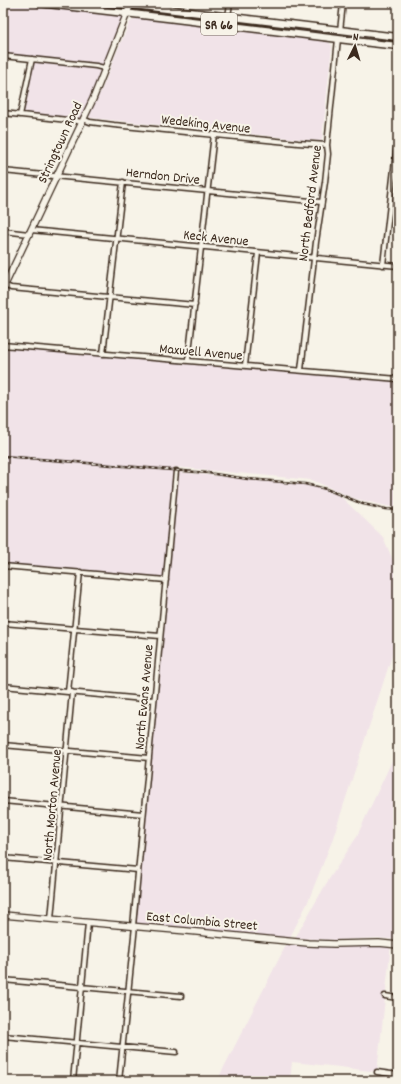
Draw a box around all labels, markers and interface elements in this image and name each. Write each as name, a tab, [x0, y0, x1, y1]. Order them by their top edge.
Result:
road number: SR 66	[201, 13, 237, 35]
north arrow	[335, 26, 375, 66]
text: N	[352, 30, 360, 46]
street label: Stringtown Road	[33, 99, 88, 187]
street label: Wedeking Avenue	[160, 110, 251, 140]
street label: North Bedford Avenue	[294, 144, 328, 262]
street label: Herndon Drive	[125, 163, 201, 191]
street label: Keck Avenue	[182, 226, 249, 252]
street label: Maxwell Avenue	[158, 339, 243, 367]
street label: North Evans Avenue	[130, 644, 160, 751]
street label: North Morton Avenue	[38, 748, 68, 862]
street label: East Columbia Street	[145, 907, 258, 937]

